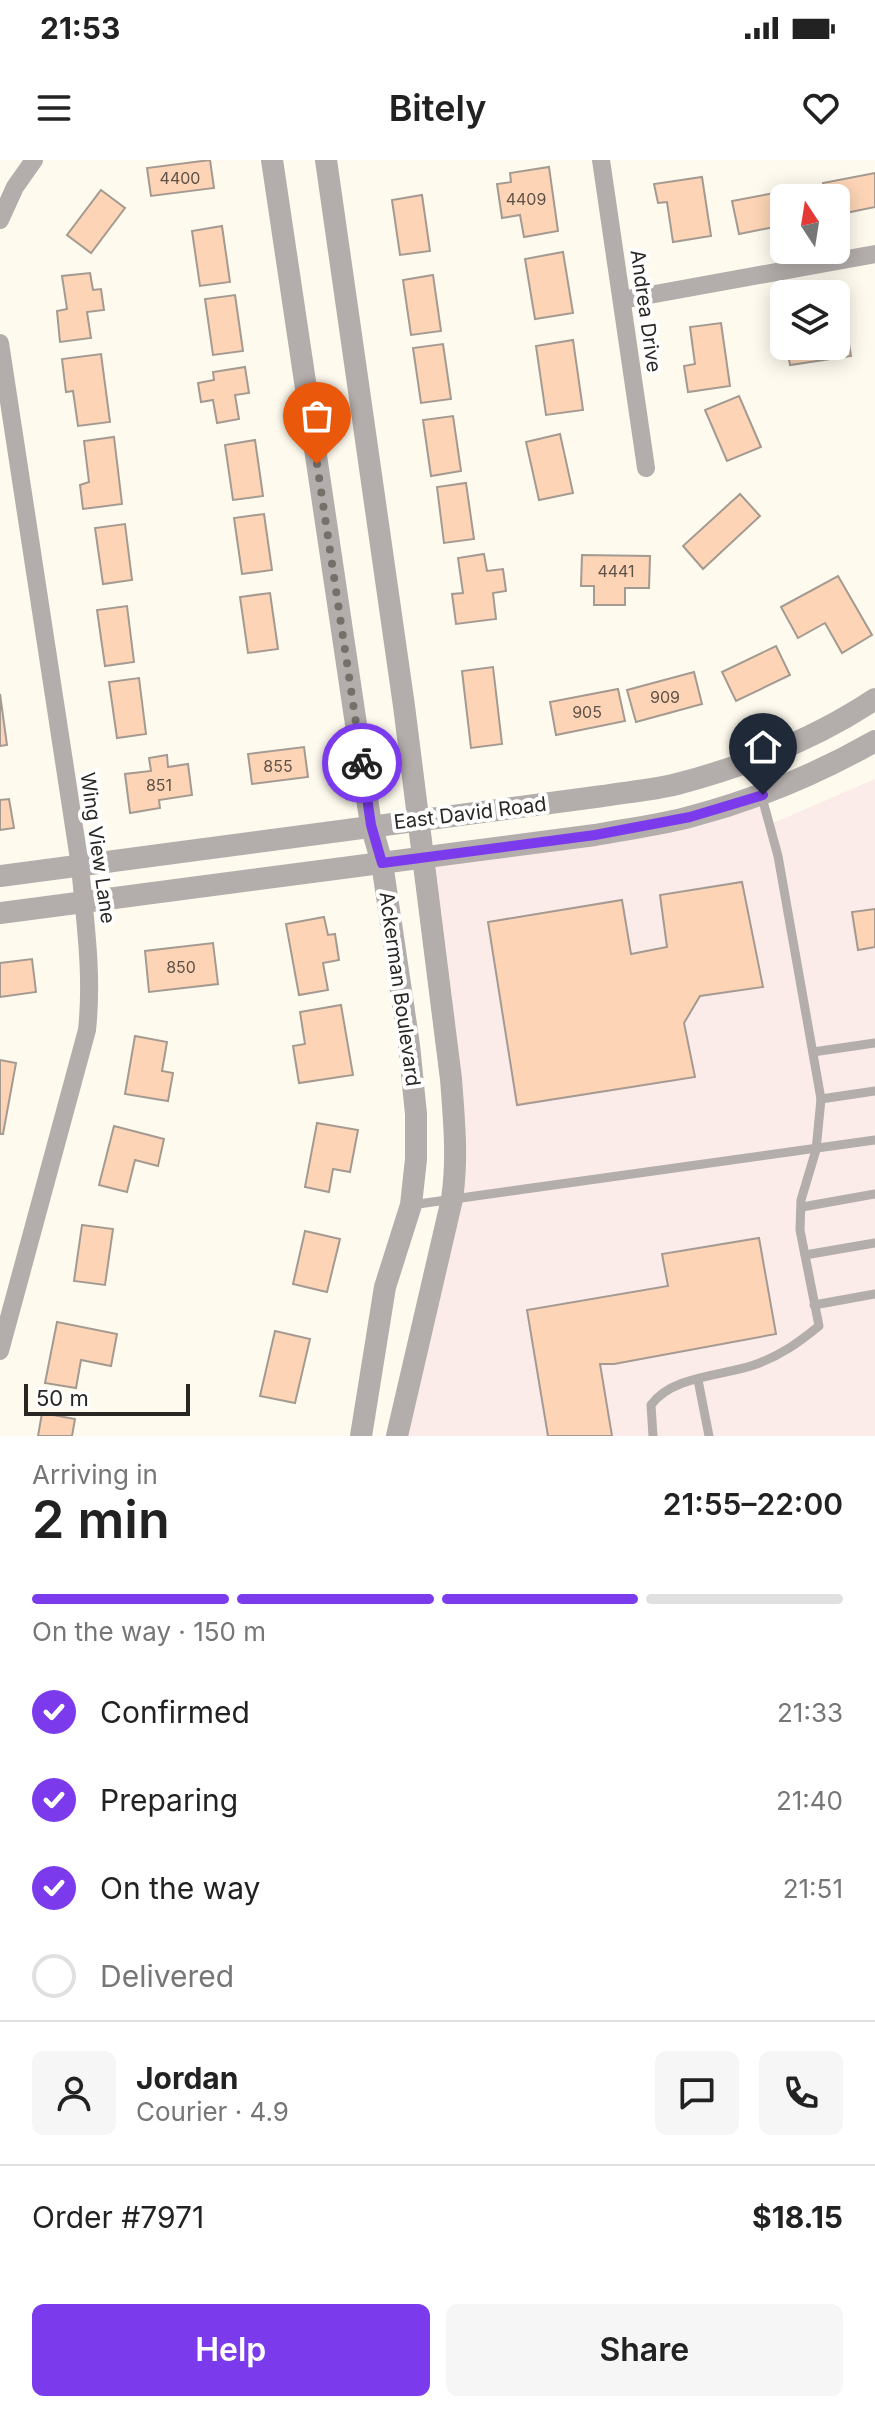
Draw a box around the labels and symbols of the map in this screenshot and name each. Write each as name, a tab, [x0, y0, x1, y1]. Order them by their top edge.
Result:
house number: 4400	[160, 168, 200, 188]
north arrow	[770, 184, 850, 264]
house number: 4409	[506, 189, 546, 209]
street label: Andrea Drive	[626, 248, 666, 374]
pin	[283, 382, 351, 464]
house number: 4441	[597, 561, 635, 581]
house number: 909	[650, 687, 680, 707]
house number: 905	[572, 702, 602, 722]
pin	[729, 713, 797, 795]
courier	[322, 723, 402, 803]
house number: 855	[263, 756, 293, 776]
street label: Wing View Lane	[76, 771, 120, 925]
house number: 851	[146, 775, 172, 795]
street label: East David Road	[392, 792, 548, 834]
street label: Ackerman Boulevard	[374, 890, 426, 1088]
house number: 850	[166, 957, 196, 977]
scale bar	[24, 1380, 190, 1416]

